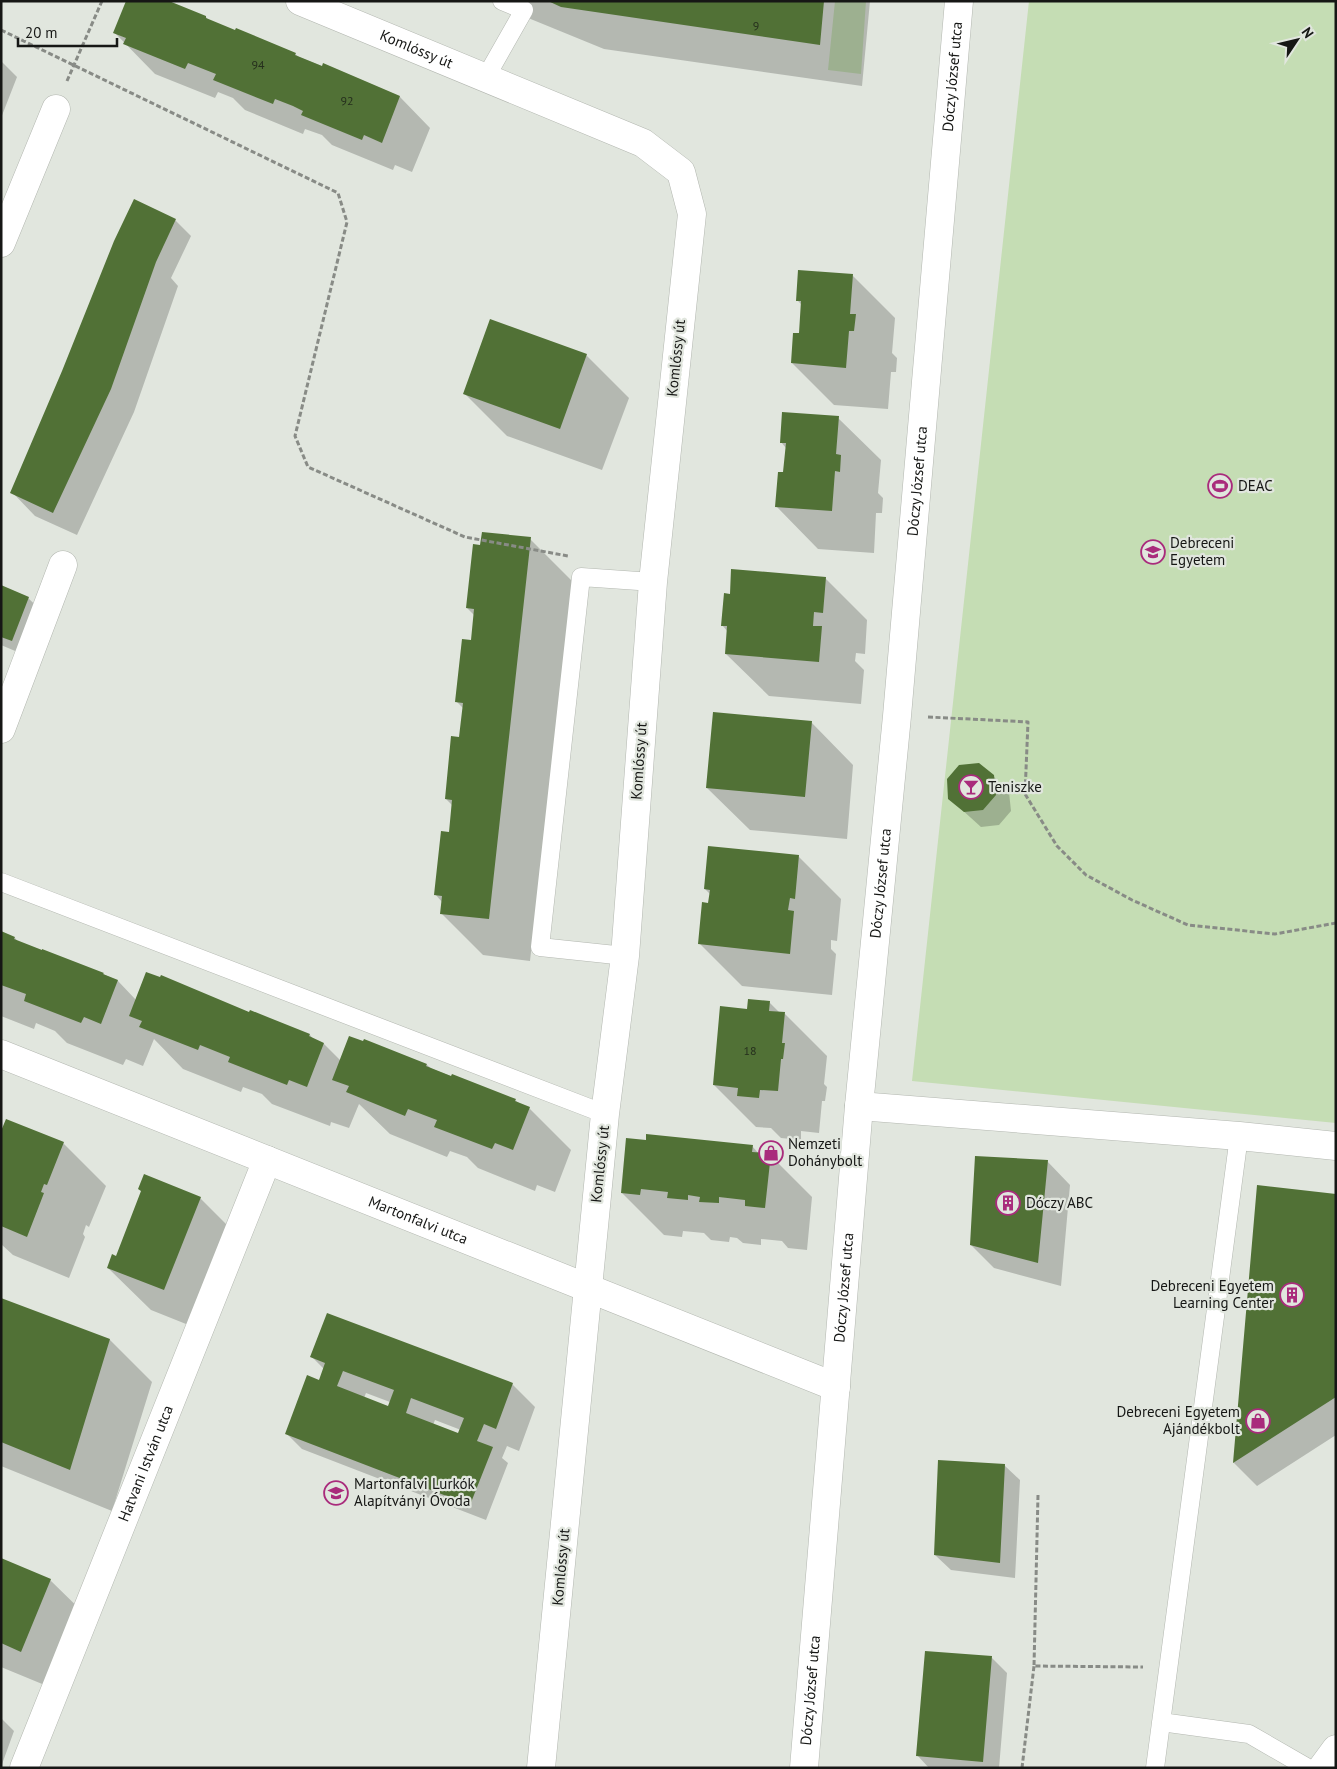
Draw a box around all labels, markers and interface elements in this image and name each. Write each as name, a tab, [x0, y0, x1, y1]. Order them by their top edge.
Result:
scale bar	[18, 15, 116, 47]
north arrow	[1272, 15, 1322, 65]
house number: 9	[753, 18, 759, 33]
street label: Dóczy József utca	[938, 21, 966, 132]
text: 20 m	[25, 23, 58, 42]
text: N	[1298, 24, 1318, 41]
street label: Komlóssy út	[377, 25, 456, 72]
house number: 94	[251, 57, 265, 72]
house number: 92	[340, 93, 354, 108]
street label: Komlóssy út	[662, 319, 689, 397]
street label: Dóczy József utca	[903, 425, 931, 537]
sports icon: DEAC	[1207, 473, 1233, 499]
place label: DEAC	[1238, 476, 1273, 495]
place label: Debreceni Egyetem	[1170, 533, 1234, 569]
school or university icon: Debreceni Egyetem	[1140, 539, 1166, 565]
street label: Komlóssy út	[626, 722, 651, 800]
bar icon: Teniszke	[958, 774, 984, 800]
place label: Teniszke	[988, 777, 1042, 796]
street label: Dóczy József utca	[865, 827, 895, 939]
house number: 18	[743, 1043, 757, 1058]
street label: Komlóssy út	[586, 1125, 613, 1203]
place label: Nemzeti Dohánybolt	[788, 1134, 862, 1170]
shop icon: Nemzeti Dohánybolt	[758, 1140, 784, 1166]
building icon: Dóczy ABC	[995, 1190, 1021, 1216]
street label: Martonfalvi utca	[366, 1192, 471, 1248]
place label: Dóczy ABC	[1026, 1193, 1093, 1212]
street label: Dóczy József utca	[829, 1232, 857, 1343]
place label: Debreceni Egyetem Learning Center	[1150, 1276, 1274, 1312]
building icon: Debreceni Egyetem Learning Center	[1279, 1282, 1305, 1308]
street label: Hatvani István utca	[114, 1402, 177, 1524]
place label: Debreceni Egyetem Ajándékbolt	[1116, 1402, 1240, 1438]
shop icon: Debreceni Egyetem Ajándékbolt	[1245, 1408, 1271, 1434]
place label: Martonfalvi Lurkók Alapítványi Óvoda	[354, 1474, 476, 1510]
school or university icon: Martonfalvi Lurkók Alapítványi Óvoda	[323, 1480, 349, 1506]
street label: Komlóssy út	[548, 1528, 573, 1606]
street label: Dóczy József utca	[796, 1634, 824, 1746]

